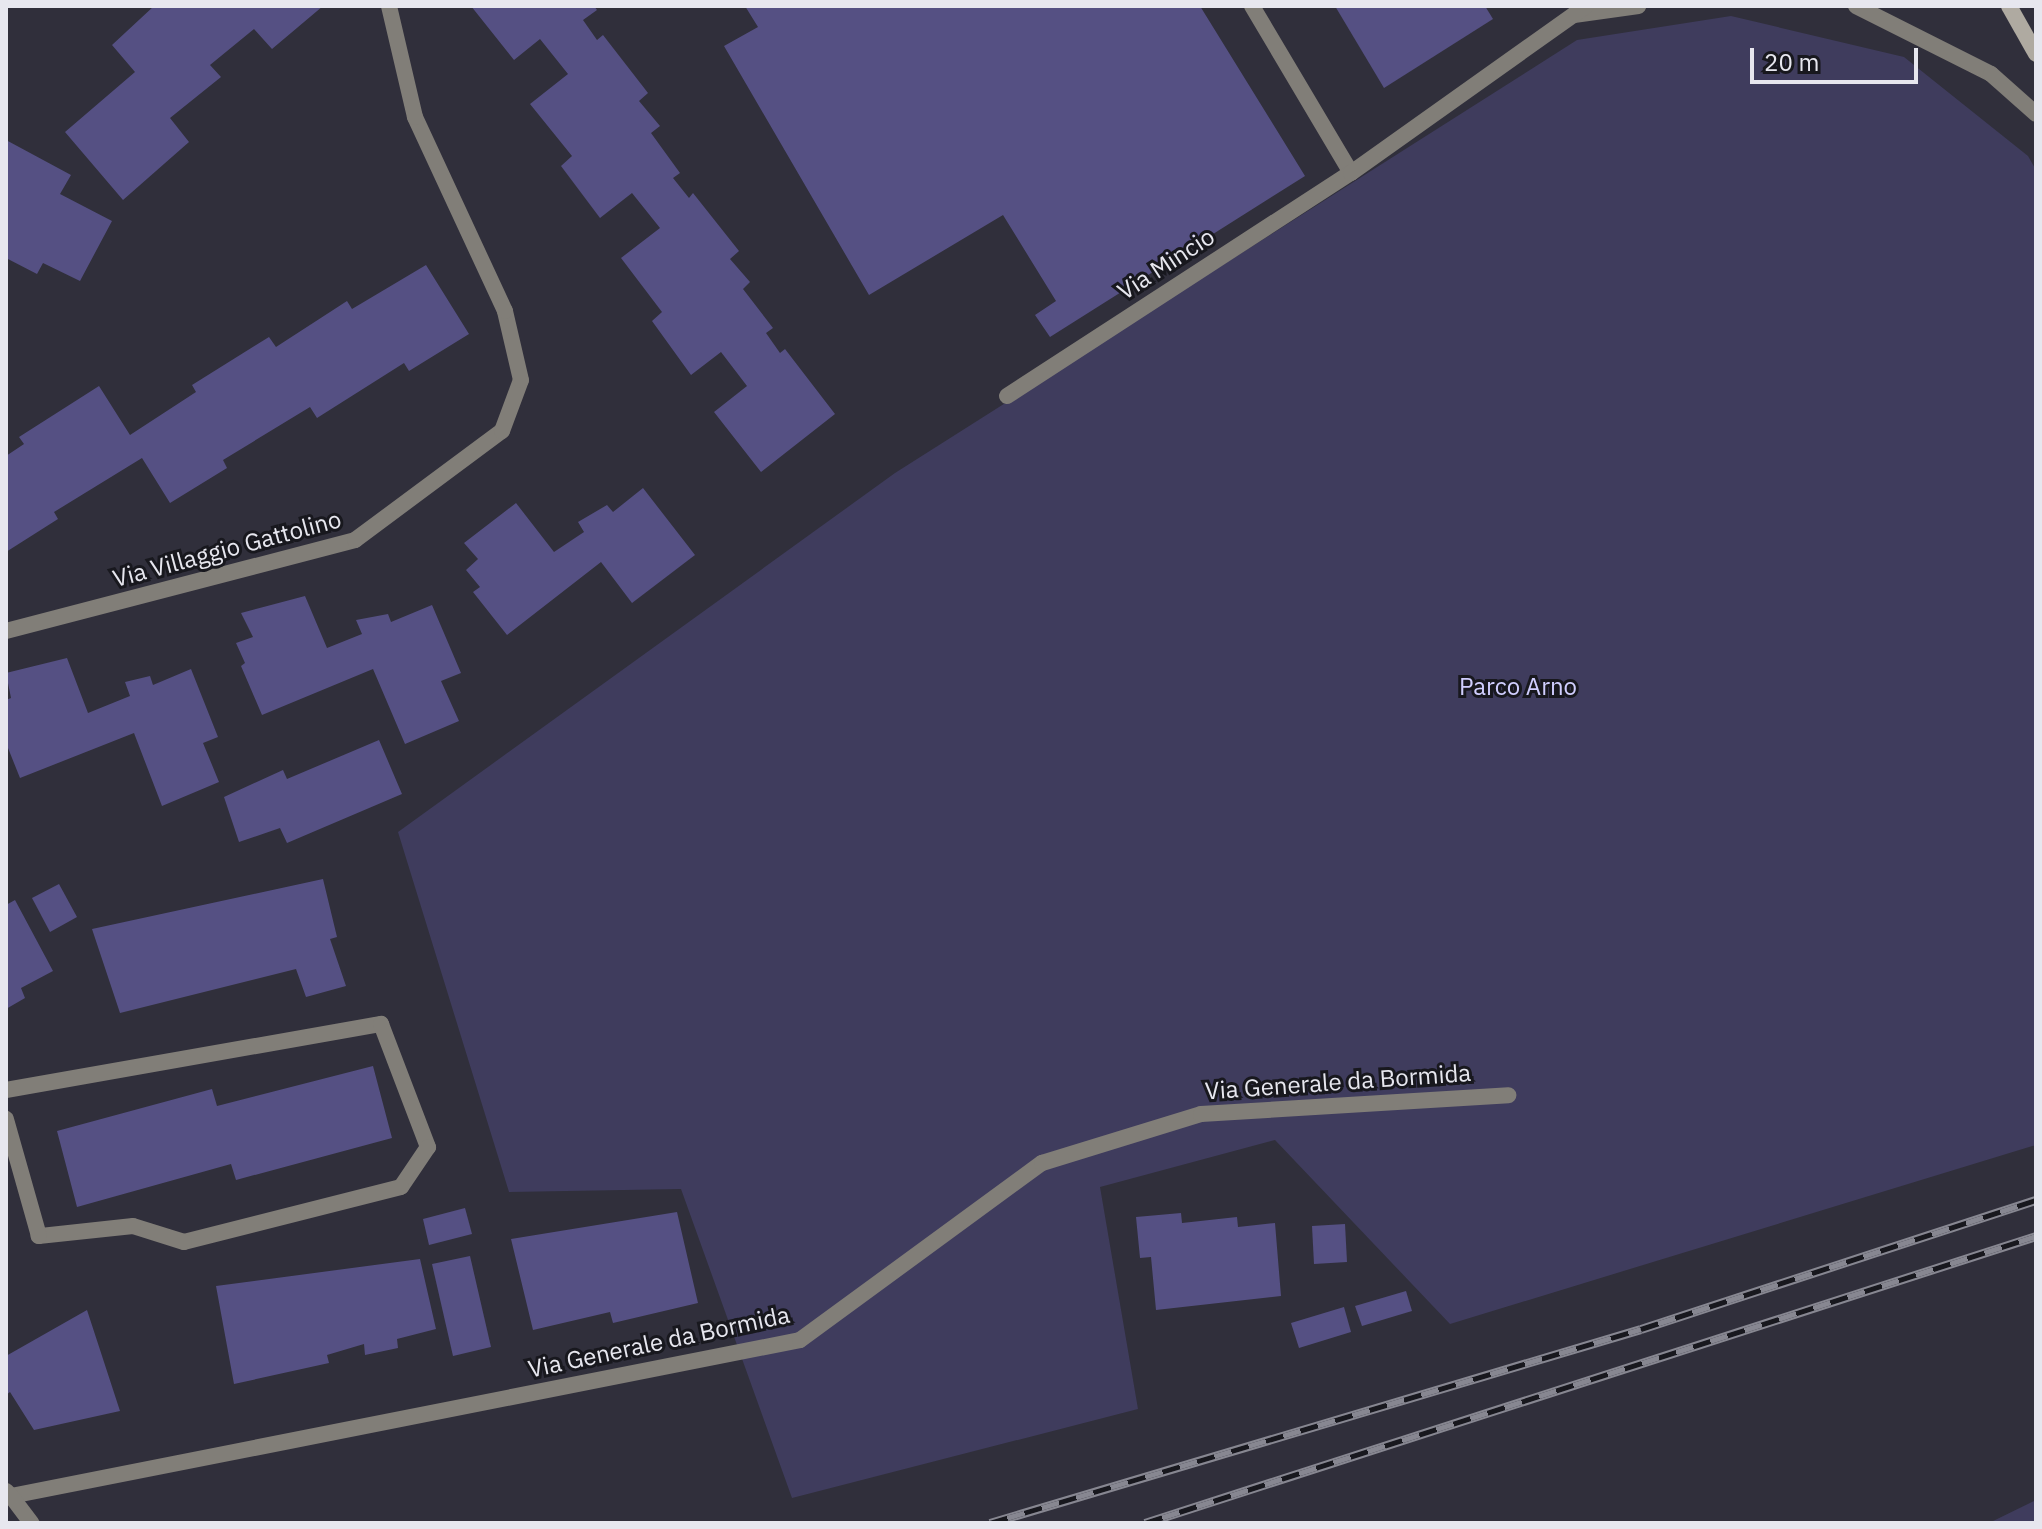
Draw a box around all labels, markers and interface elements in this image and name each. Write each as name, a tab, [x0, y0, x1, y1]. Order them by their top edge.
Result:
scale bar	[1754, 32, 1922, 82]
text: 20 m	[1764, 46, 1819, 78]
street label: Via Mincio	[1112, 222, 1220, 306]
street label: Via Villaggio Gattolino	[110, 505, 344, 593]
park label: Parco Arno	[1459, 673, 1577, 701]
street label: Via Generale da Bormida	[1204, 1058, 1472, 1106]
street label: Via Generale da Bormida	[526, 1300, 792, 1384]

